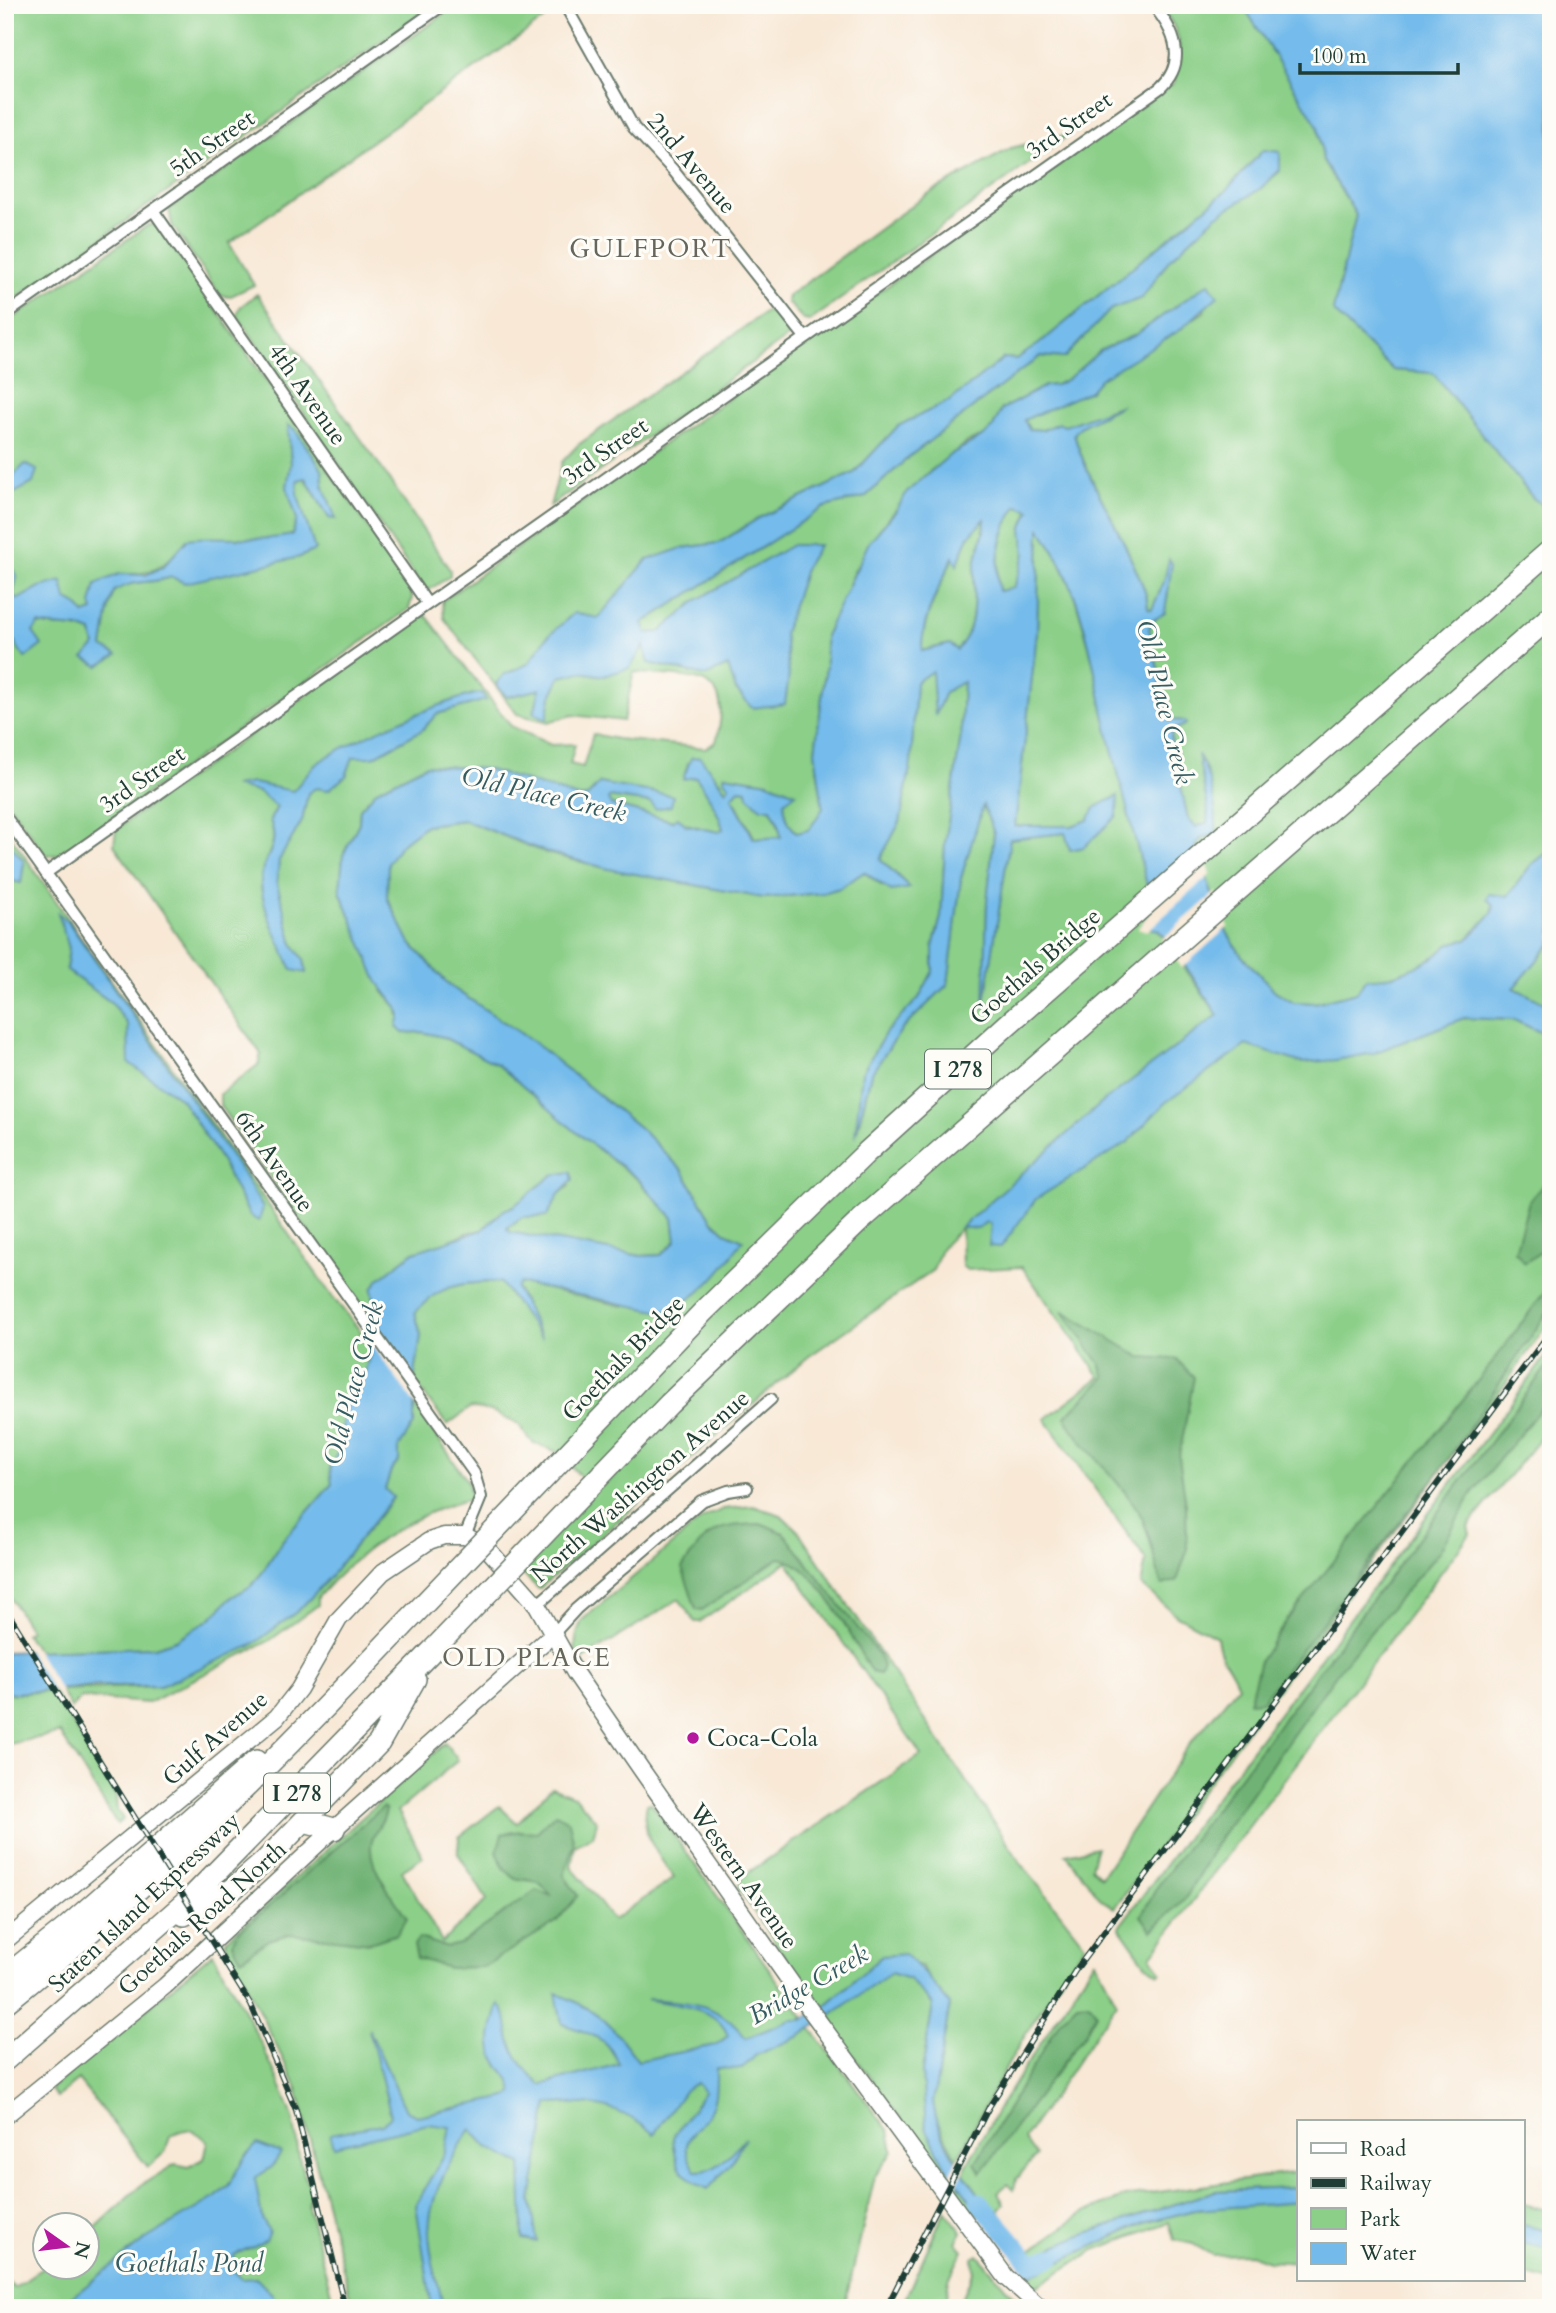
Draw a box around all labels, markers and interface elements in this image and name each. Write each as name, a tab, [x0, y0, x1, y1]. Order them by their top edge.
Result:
scale bar	[1300, 32, 1458, 76]
text: 100 m	[1311, 42, 1367, 71]
street label: 3rd Street	[1020, 84, 1119, 167]
street label: 5th Street	[163, 102, 262, 185]
street label: 2nd Avenue	[639, 106, 744, 221]
district label: GULFPORT	[569, 231, 733, 266]
street label: 4th Avenue	[260, 337, 355, 452]
street label: 3rd Street	[556, 410, 655, 493]
water label: Old Place Creek	[1127, 616, 1202, 788]
street label: 3rd Street	[93, 738, 192, 821]
water label: Old Place Creek	[458, 759, 630, 830]
street label: Goethals Bridge	[963, 900, 1108, 1032]
road number: I 278	[925, 1050, 991, 1088]
street label: 6th Avenue	[227, 1104, 322, 1219]
street label: Goethals Bridge	[555, 1288, 692, 1429]
water label: Old Place Creek	[315, 1297, 392, 1469]
street label: North Washington Avenue	[524, 1382, 757, 1591]
district label: OLD PLACE	[442, 1640, 612, 1675]
street label: Gulf Avenue	[155, 1683, 275, 1793]
place label: Coca-Cola	[707, 1722, 819, 1755]
marker: Coca-Cola	[685, 1730, 701, 1746]
road number: I 278	[264, 1774, 330, 1812]
street label: Western Avenue	[681, 1796, 806, 1956]
street label: Staten Island Expressway	[41, 1804, 248, 2000]
street label: Goethals Road North	[111, 1834, 294, 2003]
water label: Bridge Creek	[742, 1936, 875, 2033]
legend	[1297, 2120, 1524, 2282]
text: Road	[1360, 2135, 1406, 2164]
text: Railway	[1360, 2169, 1432, 2198]
text: Park	[1360, 2205, 1401, 2234]
north arrow	[32, 2212, 102, 2282]
text: N	[67, 2239, 96, 2262]
text: Water	[1359, 2239, 1416, 2268]
water label: Goethals Pond	[115, 2246, 265, 2281]

